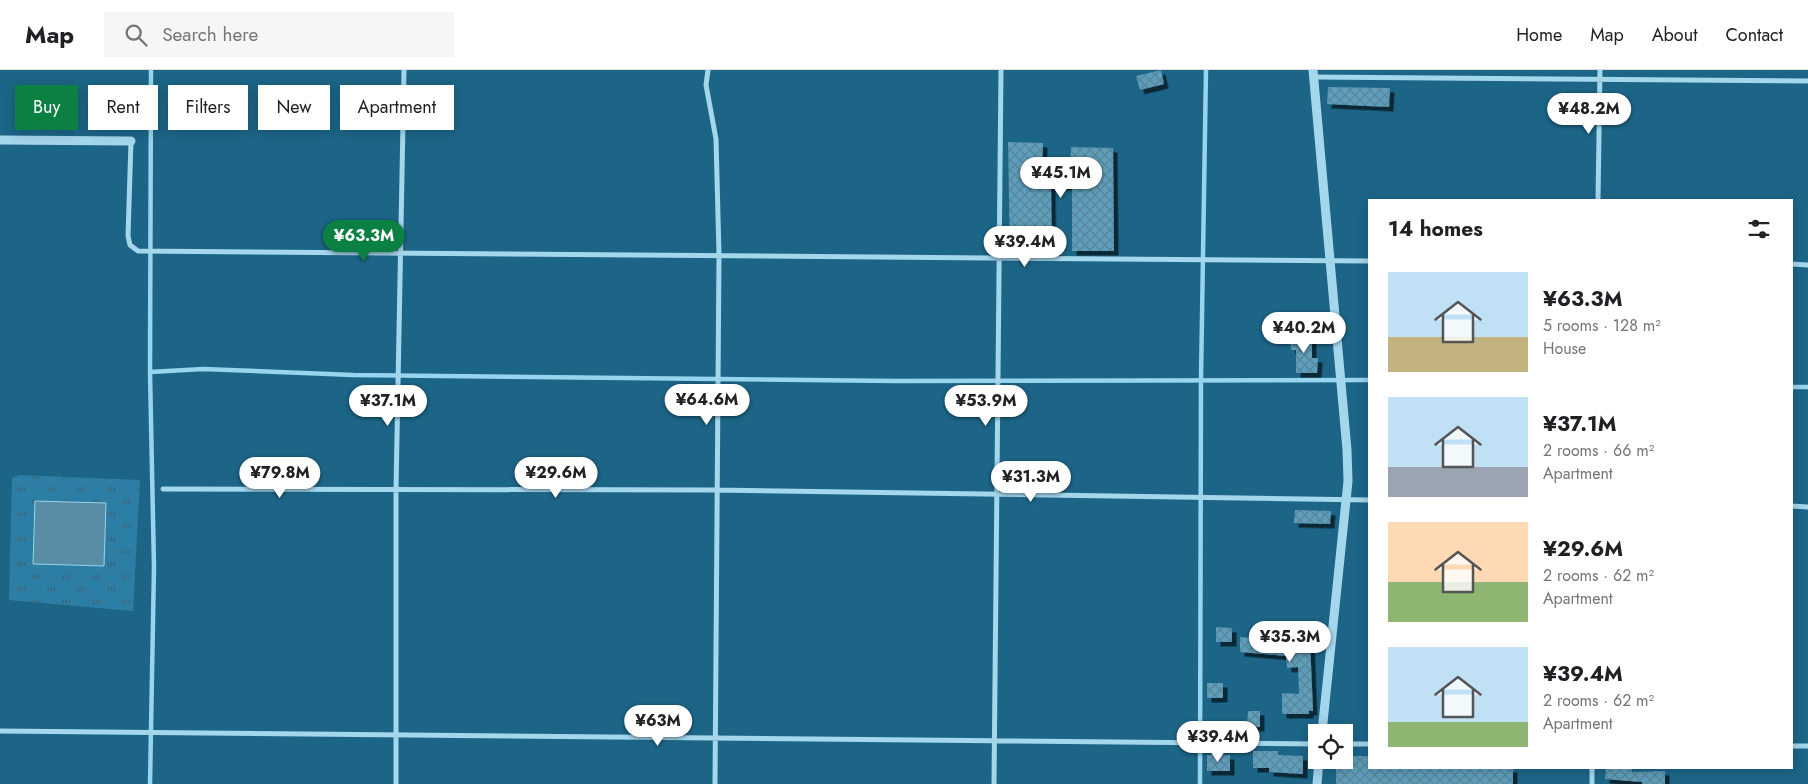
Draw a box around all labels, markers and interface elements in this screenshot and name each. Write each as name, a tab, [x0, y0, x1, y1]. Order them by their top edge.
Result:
search box	[104, 12, 454, 57]
text: Map	[25, 17, 74, 52]
icon: search	[122, 21, 150, 49]
text: Search here	[162, 21, 258, 48]
text: Home	[1516, 22, 1562, 48]
text: Map	[1590, 22, 1624, 48]
text: About	[1652, 22, 1697, 48]
text: Contact	[1725, 22, 1783, 48]
chip: Buy	[15, 85, 78, 130]
chip: Rent	[88, 85, 158, 130]
chip: Filters	[168, 85, 248, 130]
chip: New	[258, 85, 330, 130]
chip: Apartment	[340, 85, 454, 130]
pin: ¥48.2M	[1548, 92, 1630, 135]
text: ¥48.2M	[1558, 97, 1620, 120]
pin: ¥45.1M	[1020, 156, 1102, 199]
text: ¥45.1M	[1031, 161, 1091, 184]
text: 14 homes	[1388, 214, 1483, 244]
icon: filters	[1745, 215, 1773, 243]
pin: ¥63.3M	[323, 220, 405, 262]
text: ¥63.3M	[334, 224, 394, 247]
pin: ¥39.4M	[984, 226, 1066, 268]
text: ¥39.4M	[995, 230, 1055, 253]
text: ¥63.3M	[1543, 284, 1622, 314]
icon: home	[1428, 292, 1488, 352]
pin: ¥40.2M	[1263, 312, 1345, 354]
text: 5 rooms · 128 m²	[1543, 314, 1661, 337]
text: ¥40.2M	[1273, 316, 1335, 339]
text: House	[1543, 337, 1586, 360]
pin: ¥37.1M	[347, 384, 429, 427]
pin: ¥64.6M	[666, 384, 748, 426]
pin: ¥53.9M	[945, 384, 1027, 427]
text: ¥64.6M	[676, 388, 738, 411]
text: ¥37.1M	[360, 389, 416, 412]
text: ¥53.9M	[956, 389, 1016, 412]
text: ¥37.1M	[1543, 409, 1617, 439]
icon: home	[1428, 417, 1488, 477]
text: 2 rooms · 66 m²	[1543, 439, 1654, 462]
pin: ¥79.8M	[239, 456, 321, 499]
pin: ¥29.6M	[515, 456, 597, 499]
pin: ¥31.3M	[990, 460, 1072, 503]
text: ¥79.8M	[250, 461, 310, 484]
text: ¥29.6M	[526, 461, 586, 484]
text: Apartment	[1543, 462, 1613, 485]
text: ¥31.3M	[1002, 465, 1060, 488]
text: ¥29.6M	[1543, 534, 1623, 564]
icon: home	[1428, 542, 1488, 602]
text: 2 rooms · 62 m²	[1543, 564, 1654, 587]
text: Apartment	[1543, 587, 1613, 610]
pin: ¥35.3M	[1249, 620, 1331, 663]
text: ¥35.3M	[1260, 625, 1320, 648]
text: ¥39.4M	[1543, 659, 1623, 689]
icon: home	[1428, 667, 1488, 727]
text: 2 rooms · 62 m²	[1543, 689, 1654, 712]
pin: ¥63M	[628, 704, 688, 747]
text: ¥63M	[635, 709, 681, 732]
text: Apartment	[1543, 712, 1613, 735]
pin: ¥39.4M	[1177, 720, 1259, 763]
map controls	[1308, 724, 1353, 769]
button: locate	[1308, 724, 1353, 769]
text: ¥39.4M	[1188, 725, 1248, 748]

